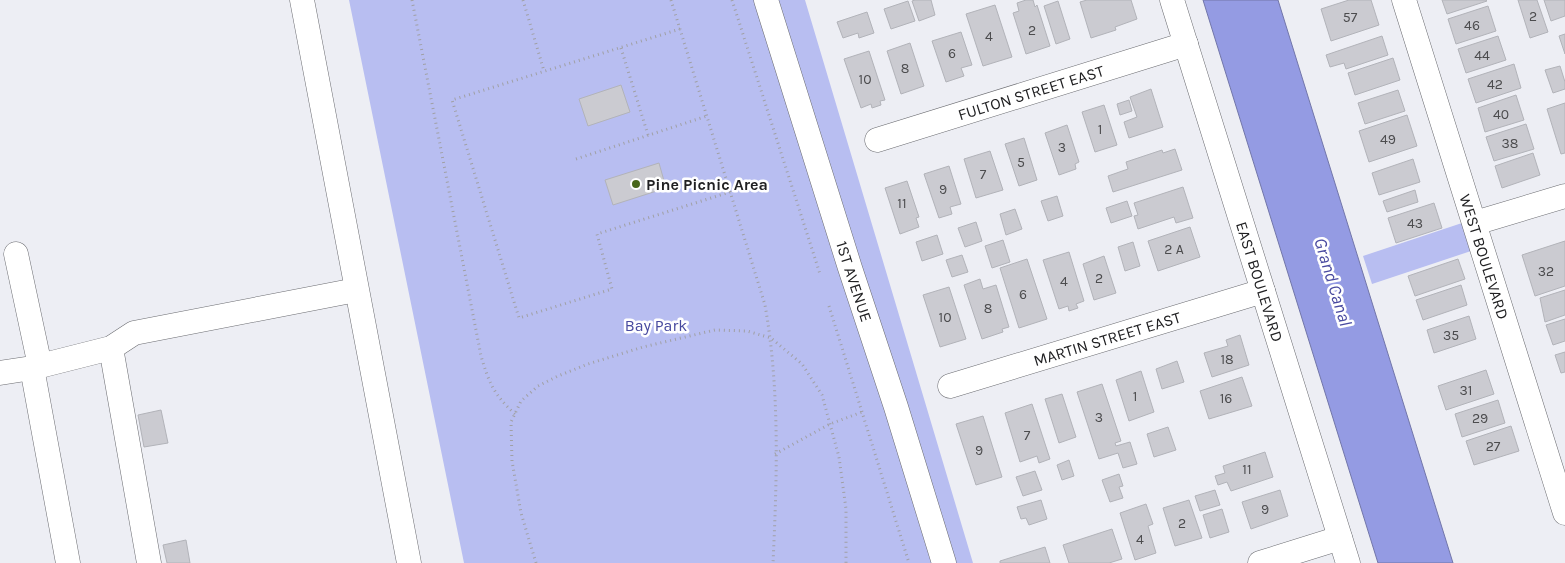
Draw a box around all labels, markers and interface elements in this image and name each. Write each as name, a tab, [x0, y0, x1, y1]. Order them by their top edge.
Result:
house number: 2	[1529, 8, 1537, 25]
house number: 57	[1343, 9, 1358, 26]
house number: 46	[1464, 17, 1480, 34]
house number: 2	[1028, 22, 1036, 39]
house number: 4	[985, 28, 993, 45]
house number: 6	[948, 45, 956, 62]
house number: 44	[1474, 47, 1490, 64]
house number: 8	[901, 60, 909, 77]
street label: FULTON STREET EAST	[956, 61, 1106, 124]
house number: 10	[859, 71, 871, 88]
house number: 42	[1487, 76, 1503, 93]
house number: 40	[1493, 106, 1509, 123]
house number: 1	[1098, 121, 1102, 138]
house number: 49	[1380, 131, 1396, 148]
house number: 38	[1502, 135, 1518, 152]
house number: 3	[1058, 139, 1066, 156]
house number: 5	[1017, 154, 1025, 171]
house number: 7	[980, 166, 987, 183]
place label: Pine Picnic Area	[646, 175, 768, 194]
marker: Pine Picnic Area	[630, 178, 642, 190]
house number: 9	[939, 181, 947, 198]
street label: WEST BOULEVARD	[1456, 192, 1513, 322]
house number: 11	[897, 195, 907, 212]
house number: 43	[1407, 215, 1423, 232]
street label: EAST BOULEVARD	[1232, 219, 1287, 344]
water label: Grand Canal	[1309, 235, 1357, 329]
street label: 1ST AVENUE	[832, 239, 876, 324]
house number: 2 A	[1164, 241, 1184, 258]
house number: 32	[1538, 263, 1554, 280]
house number: 2	[1095, 270, 1103, 287]
house number: 4	[1060, 273, 1068, 290]
house number: 6	[1019, 286, 1027, 303]
house number: 8	[984, 300, 992, 317]
street label: MARTIN STREET EAST	[1031, 308, 1183, 370]
house number: 10	[939, 309, 951, 326]
park label: Bay Park	[625, 316, 687, 335]
house number: 35	[1443, 327, 1459, 344]
house number: 18	[1220, 351, 1234, 368]
house number: 31	[1460, 382, 1472, 399]
house number: 1	[1133, 388, 1137, 405]
house number: 16	[1220, 390, 1232, 407]
house number: 3	[1095, 409, 1103, 426]
house number: 29	[1472, 410, 1488, 427]
house number: 7	[1024, 427, 1031, 444]
house number: 27	[1486, 438, 1501, 455]
house number: 9	[975, 442, 983, 459]
house number: 11	[1242, 461, 1252, 478]
house number: 9	[1261, 501, 1269, 518]
house number: 2	[1178, 515, 1186, 532]
house number: 4	[1136, 531, 1144, 548]

